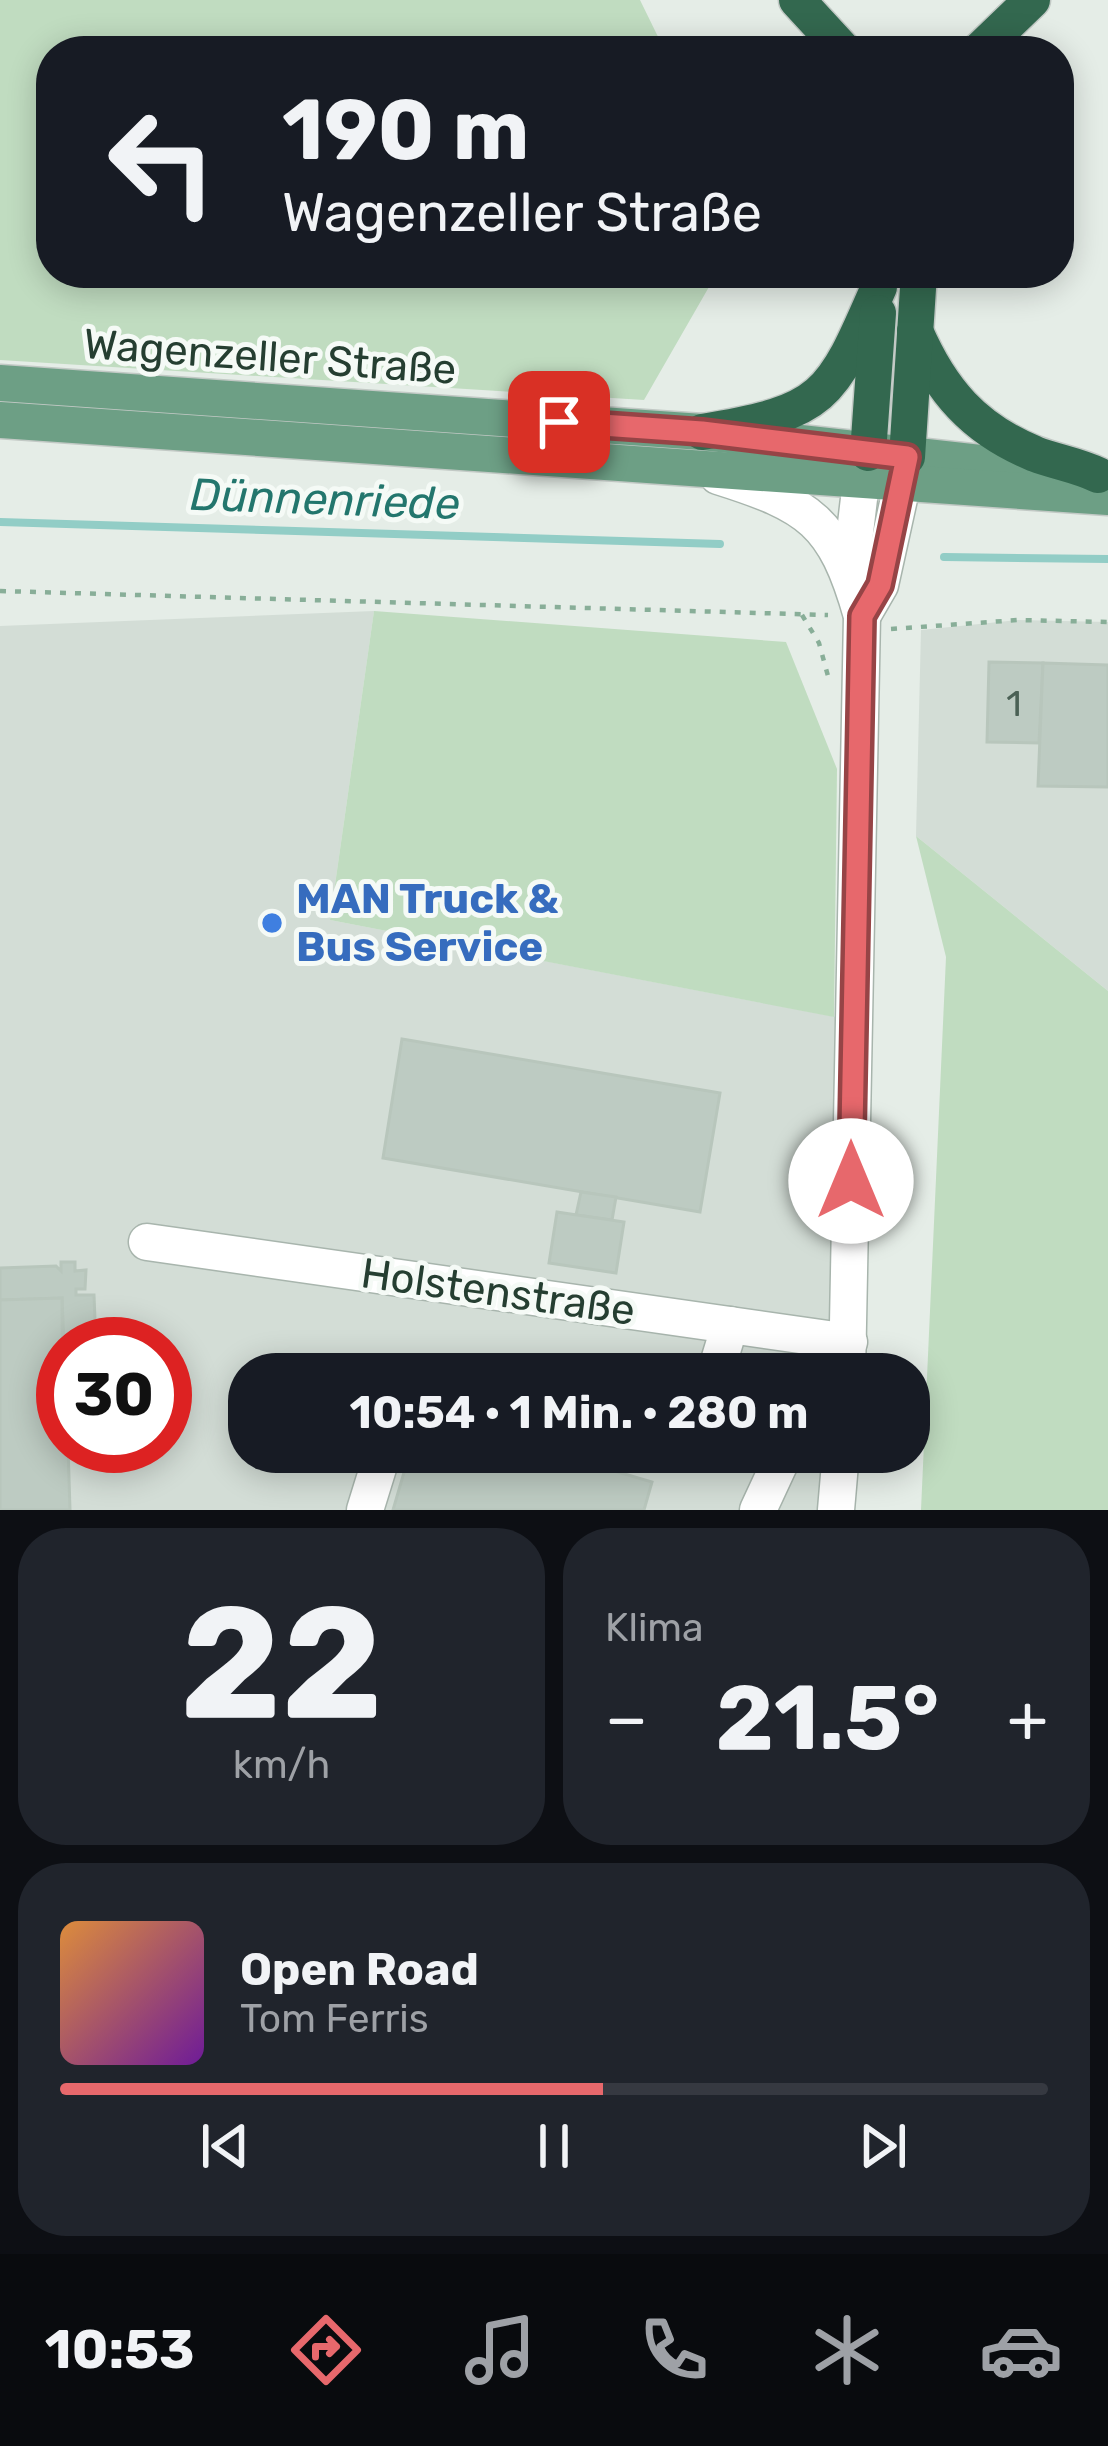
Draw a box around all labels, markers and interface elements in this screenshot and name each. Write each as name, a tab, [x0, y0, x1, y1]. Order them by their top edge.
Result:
text: 190 m	[282, 80, 530, 180]
icon: left	[84, 84, 240, 240]
text: Wagenzeller Straße	[282, 181, 762, 245]
street label: Wagenzeller Straße	[82, 319, 458, 395]
pin	[508, 371, 610, 473]
icon: arrive	[526, 389, 592, 455]
water label: Dünnenriede	[189, 468, 461, 530]
house number: 1	[1006, 682, 1022, 725]
place label: MAN Truck & Bus Service	[296, 874, 559, 972]
marker: MAN Truck & Bus Service	[259, 910, 285, 936]
position arrow	[788, 1118, 914, 1244]
street label: Holstenstraße	[358, 1248, 638, 1336]
speed limit sign: 30	[36, 1317, 192, 1473]
text: 10:54 · 1 Min. · 280 m	[350, 1386, 808, 1439]
text: 22	[180, 1571, 383, 1756]
text: Klima	[605, 1605, 704, 1651]
text: 21.5°	[715, 1665, 939, 1772]
text: −	[605, 1679, 648, 1758]
text: +	[1007, 1679, 1048, 1758]
text: km/h	[233, 1742, 330, 1788]
text: Open Road	[240, 1943, 479, 1996]
text: Tom Ferris	[240, 1996, 429, 2042]
icon: previous	[192, 2113, 258, 2179]
icon: pause	[521, 2113, 587, 2179]
icon: next	[850, 2113, 916, 2179]
icon: directions	[284, 2308, 368, 2392]
icon: music	[458, 2308, 542, 2392]
icon: phone	[632, 2308, 716, 2392]
icon: climate	[805, 2308, 889, 2392]
icon: car	[979, 2308, 1063, 2392]
text: 10:53	[45, 2318, 195, 2382]

